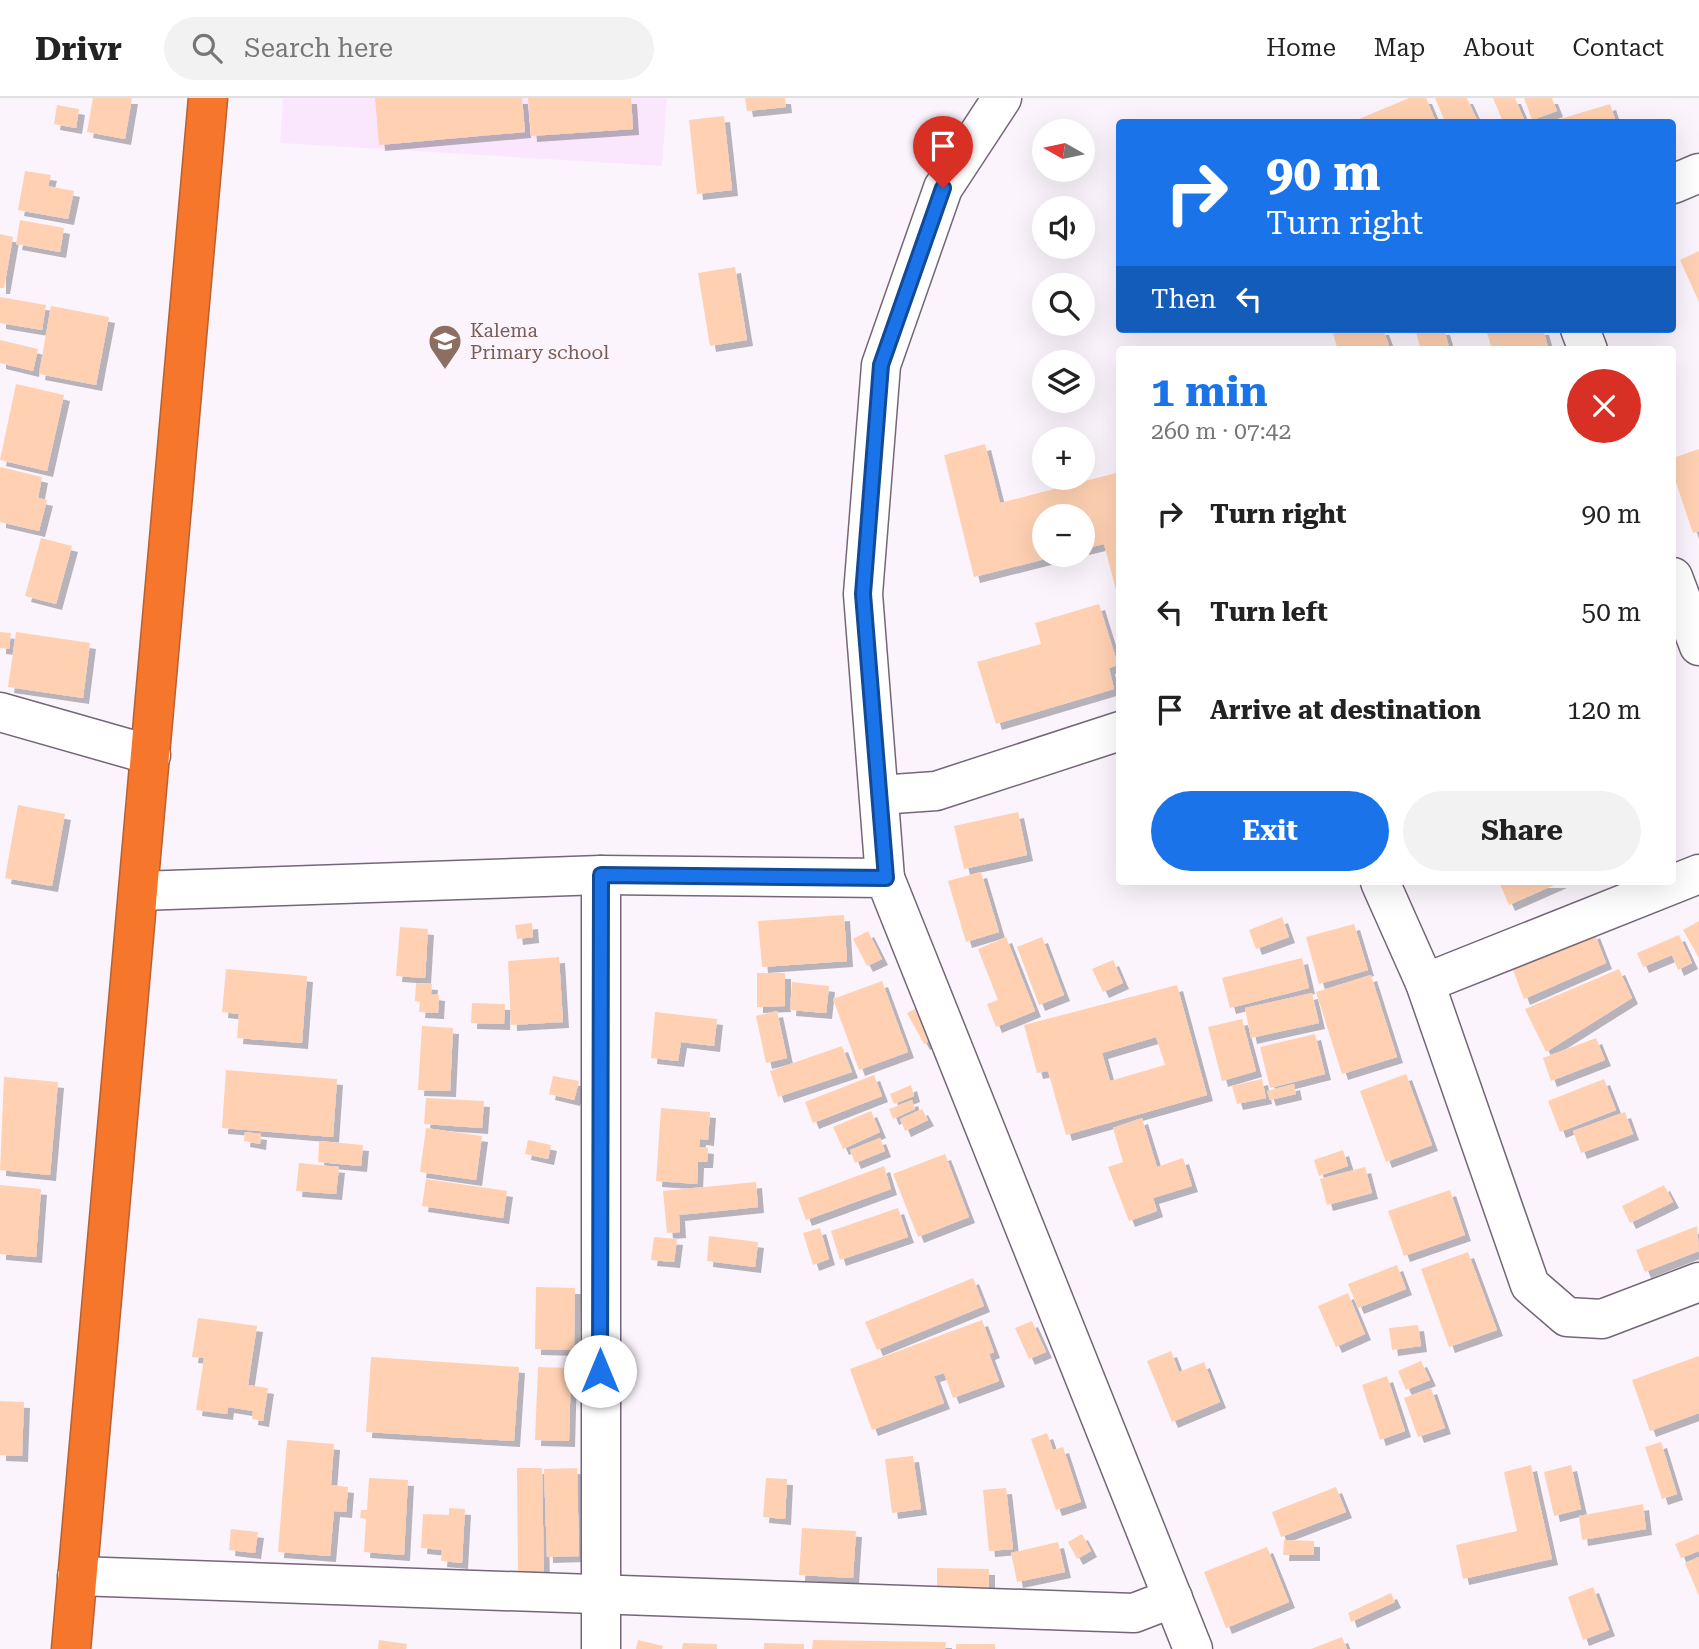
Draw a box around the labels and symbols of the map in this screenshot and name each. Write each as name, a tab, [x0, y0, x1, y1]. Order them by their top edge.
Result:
pin	[913, 116, 973, 188]
north arrow	[1032, 119, 1096, 182]
place label: Kalema Primary school	[470, 319, 609, 364]
school or university icon: Kalema Primary school	[426, 322, 464, 371]
position arrow	[563, 1334, 637, 1408]

